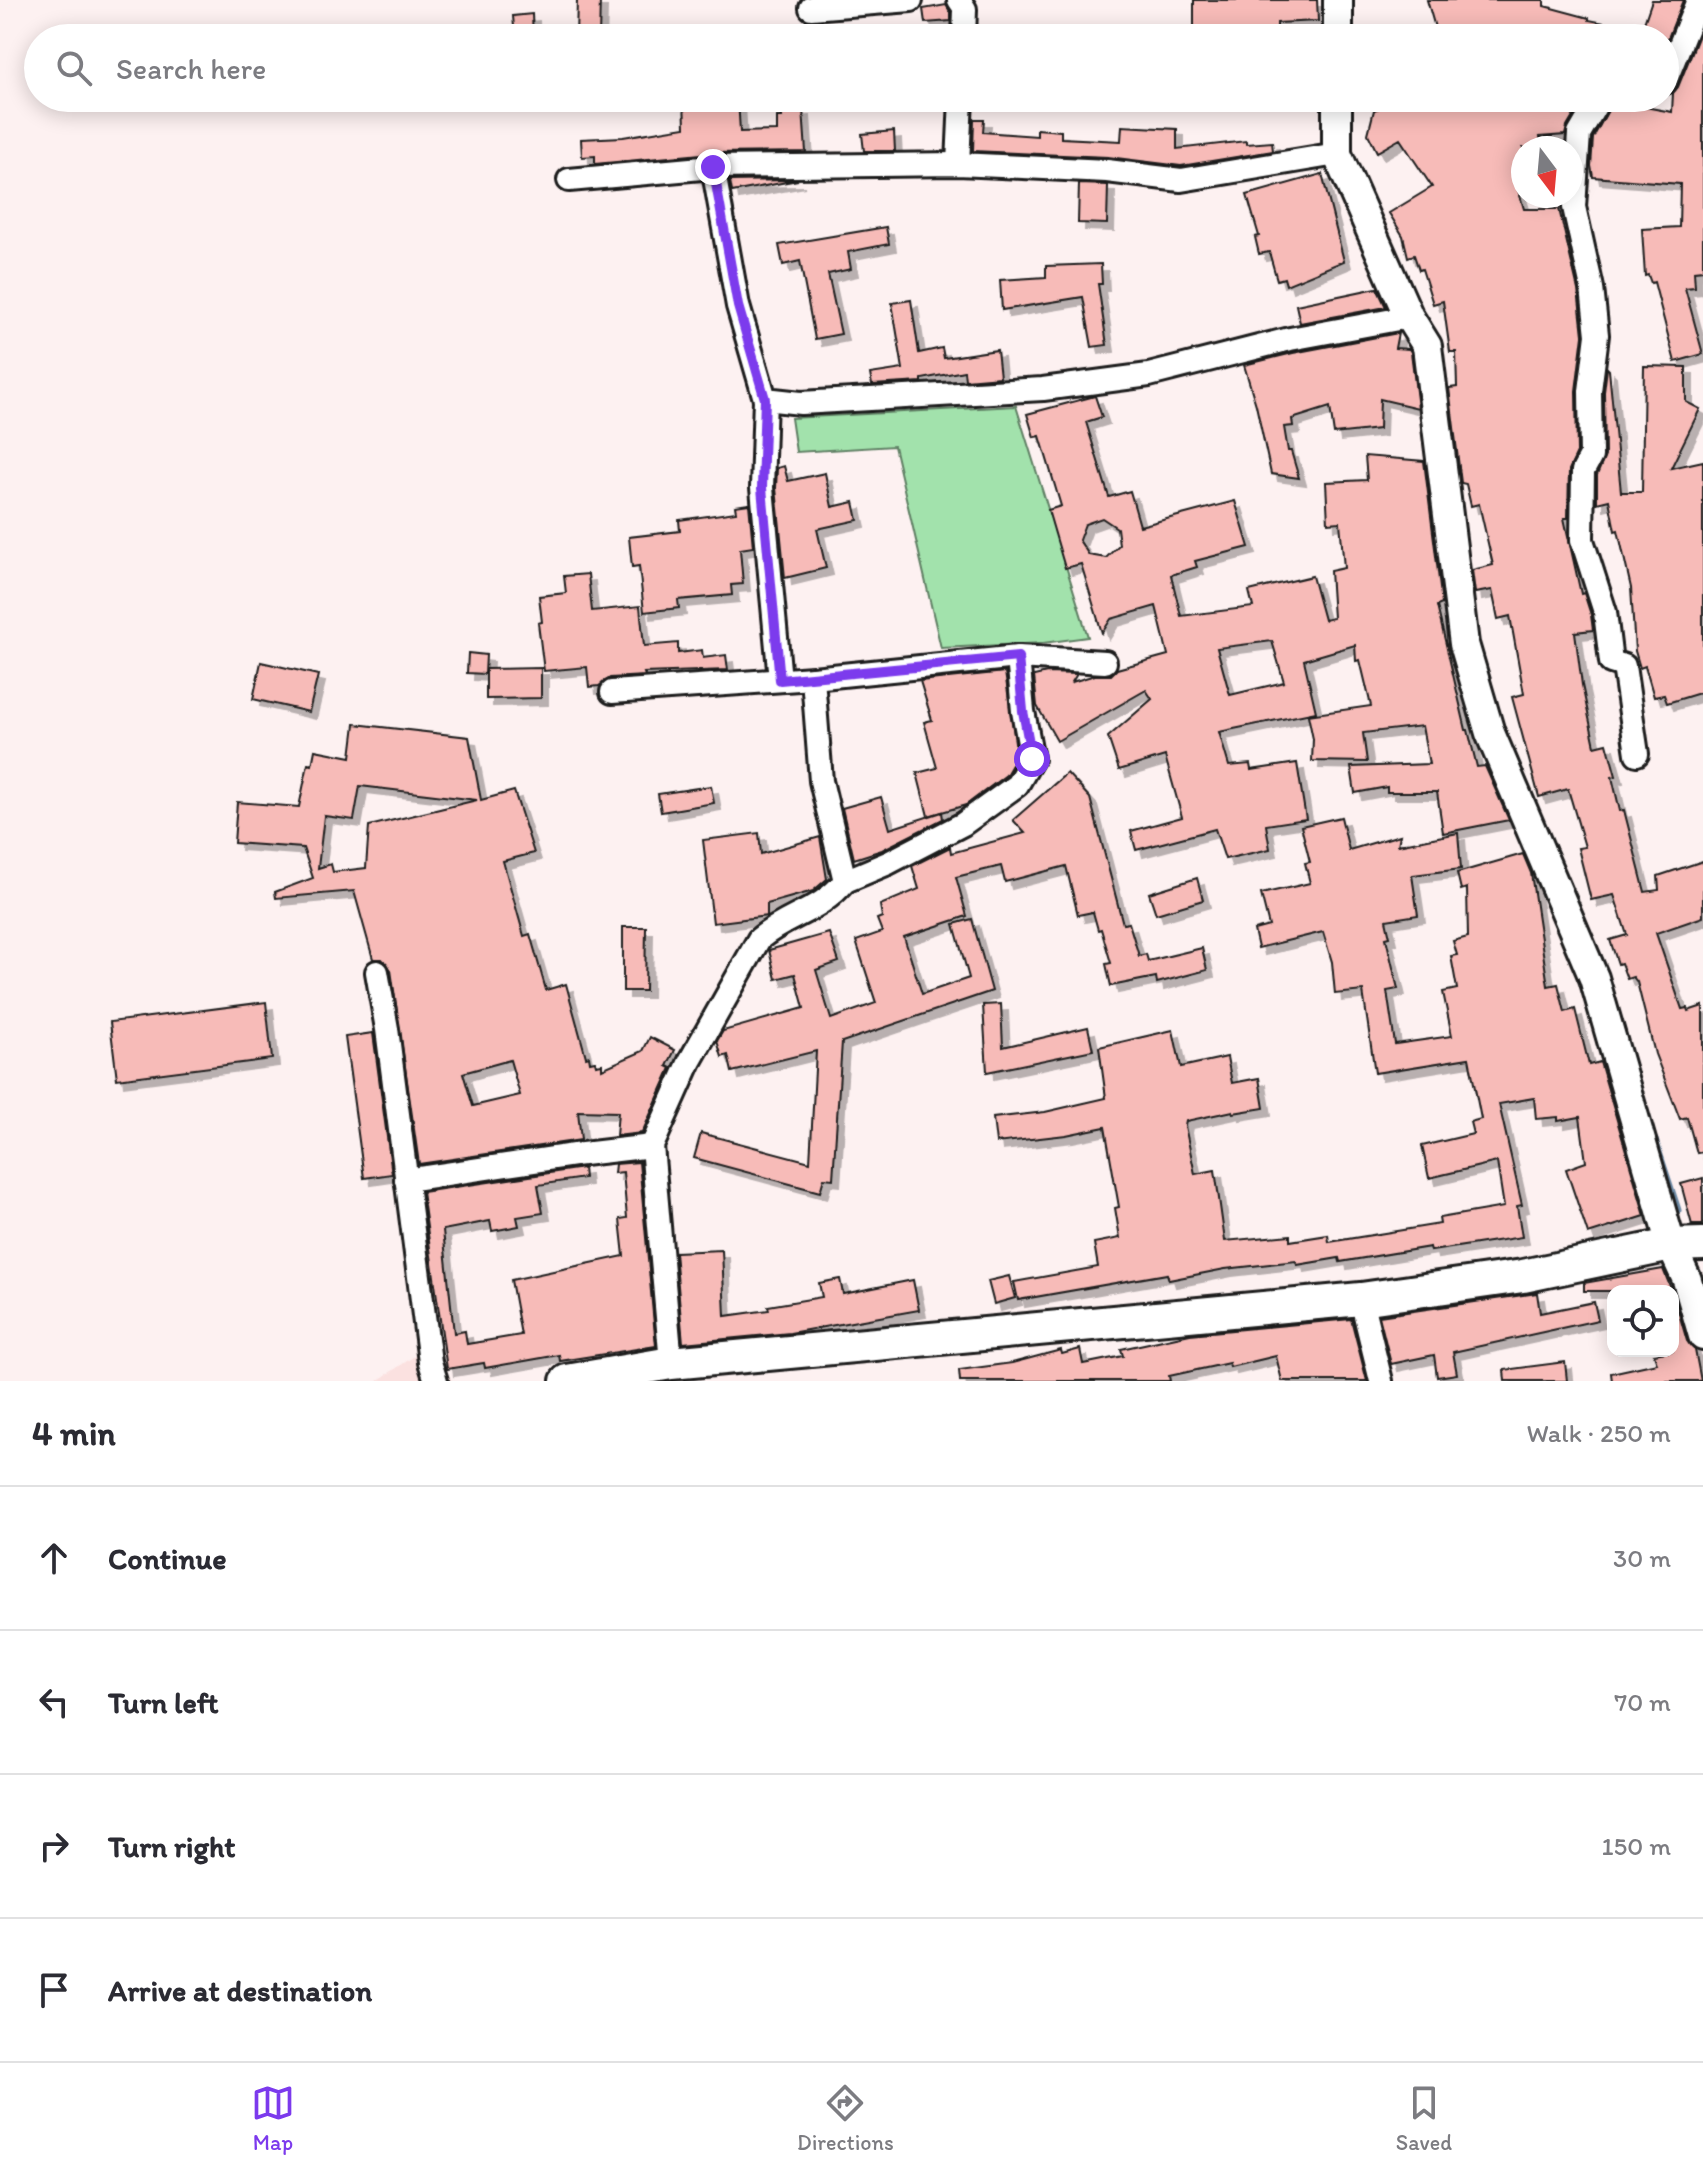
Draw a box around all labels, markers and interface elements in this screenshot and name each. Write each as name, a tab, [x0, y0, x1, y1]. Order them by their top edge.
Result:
search box	[24, 24, 1679, 112]
icon: search	[52, 46, 96, 90]
text: Search here	[116, 50, 266, 87]
north arrow	[1511, 136, 1583, 208]
route end	[695, 149, 731, 185]
route start	[1014, 741, 1050, 777]
map controls	[1607, 1285, 1679, 1357]
button: locate	[1607, 1285, 1679, 1357]
text: 4 min	[32, 1413, 116, 1454]
text: Walk · 250 m	[1527, 1417, 1671, 1449]
icon: ahead	[32, 1536, 76, 1580]
text: Continue	[108, 1540, 227, 1577]
text: 30 m	[1613, 1542, 1671, 1574]
icon: left	[32, 1680, 76, 1724]
text: Turn left	[108, 1684, 219, 1721]
text: 70 m	[1614, 1686, 1671, 1718]
icon: right	[32, 1824, 76, 1868]
text: Turn right	[108, 1828, 236, 1865]
text: 150 m	[1602, 1830, 1671, 1862]
icon: arrive	[32, 1968, 76, 2012]
text: Arrive at destination	[108, 1972, 372, 2009]
tab: Map	[251, 2081, 295, 2156]
tab: Directions	[797, 2081, 894, 2156]
tab: Saved	[1396, 2081, 1452, 2156]

